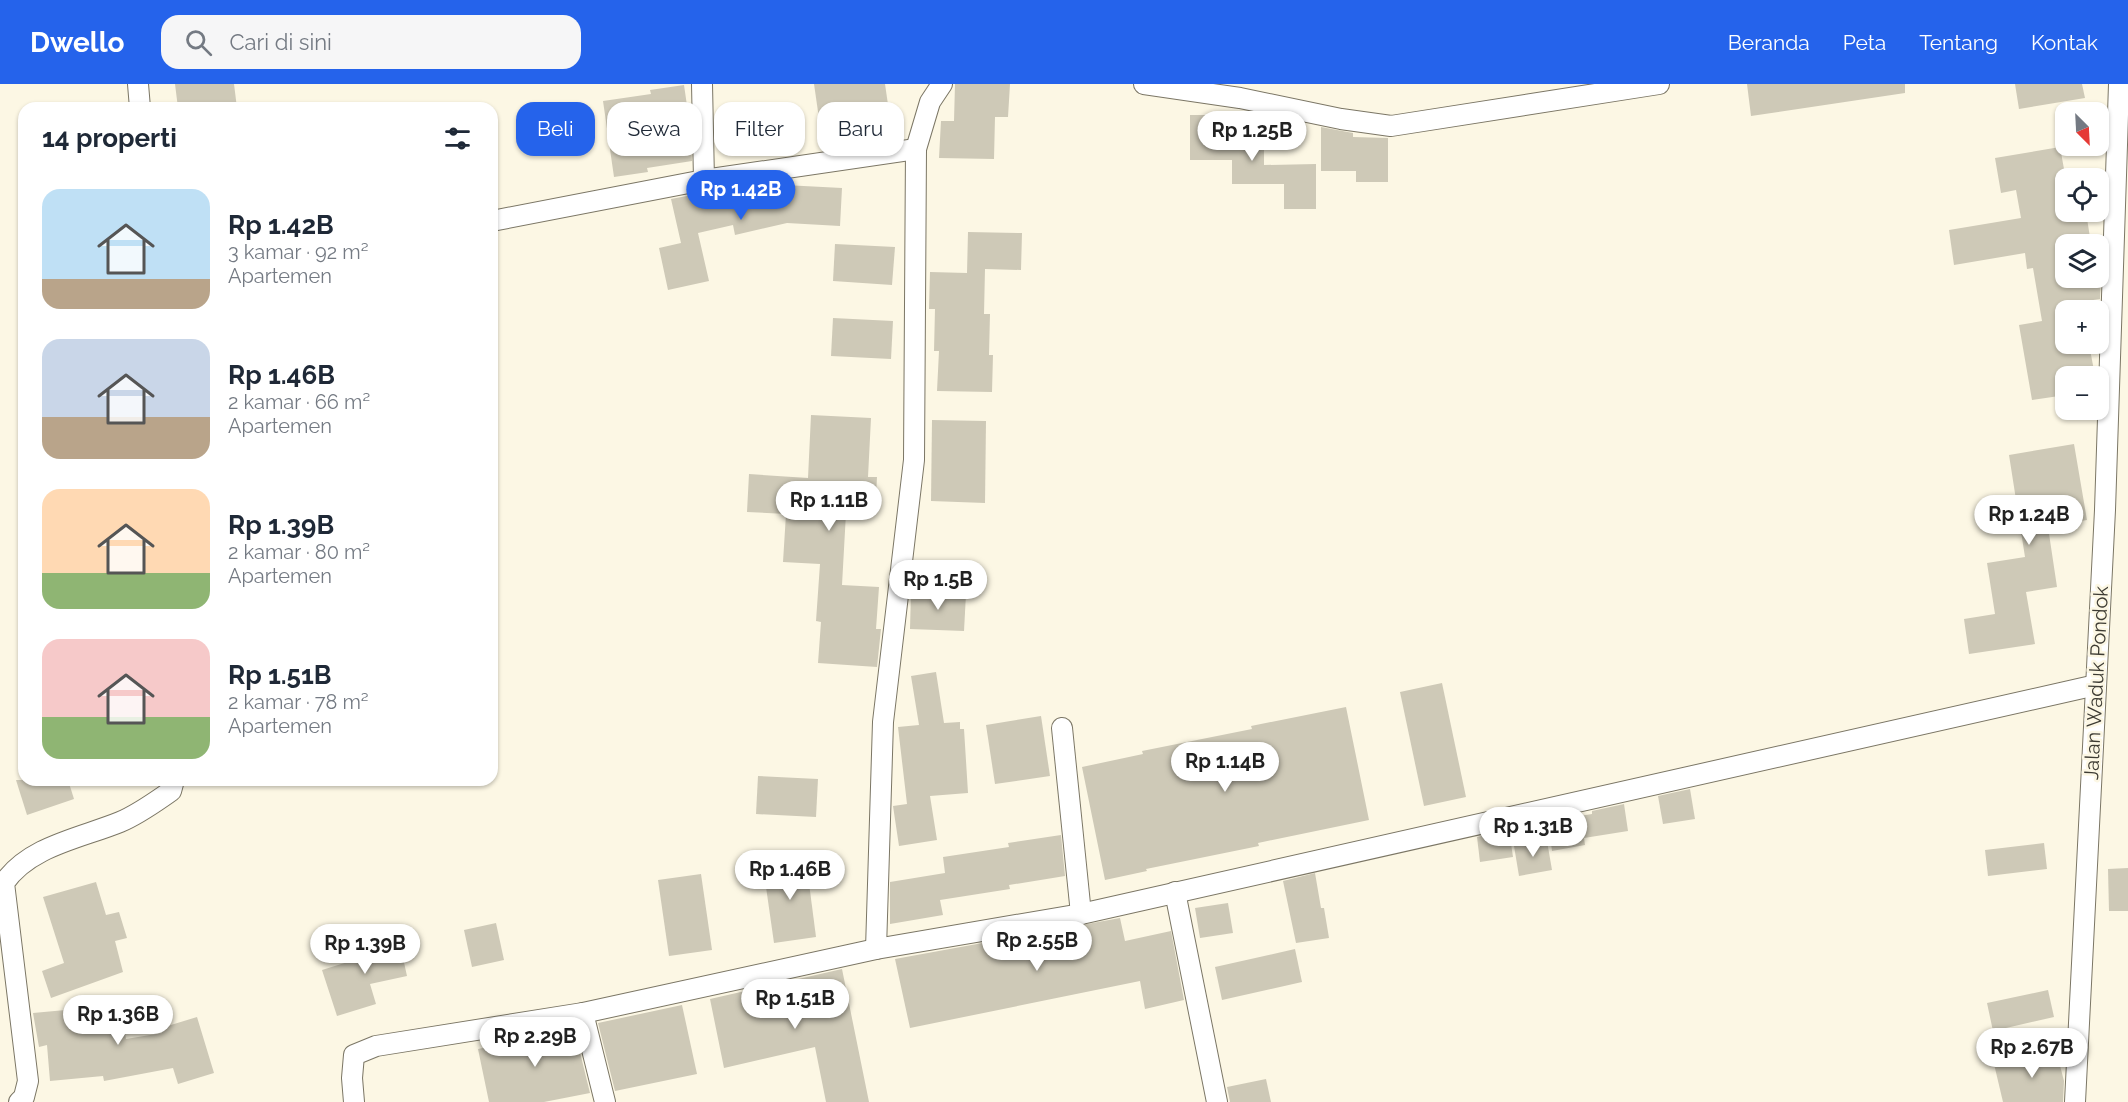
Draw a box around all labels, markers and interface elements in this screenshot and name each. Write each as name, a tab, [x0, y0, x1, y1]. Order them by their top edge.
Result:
search box	[161, 15, 581, 69]
text: Dwello	[30, 26, 125, 59]
icon: search	[182, 26, 215, 59]
text: Cari di sini	[230, 29, 332, 55]
text: Beranda	[1728, 30, 1810, 55]
text: Peta	[1843, 30, 1886, 55]
text: Tentang	[1919, 30, 1998, 55]
text: Kontak	[2031, 30, 2098, 55]
chip: Beli	[516, 102, 595, 156]
chip: Sewa	[607, 102, 702, 156]
chip: Filter	[714, 102, 805, 156]
chip: Baru	[817, 102, 904, 156]
north arrow	[2055, 102, 2109, 156]
map controls	[2055, 102, 2109, 420]
pin: Rp 1.25B	[1190, 111, 1314, 162]
text: Rp 1.25B	[1211, 118, 1293, 142]
icon: filters	[441, 122, 474, 155]
text: 14 properti	[42, 123, 177, 153]
button: locate	[2055, 168, 2109, 222]
pin: Rp 1.42B	[679, 170, 803, 221]
text: Rp 1.42B	[700, 177, 782, 201]
text: Rp 1.42B	[228, 210, 334, 240]
icon: home	[90, 213, 162, 285]
button: layers	[2055, 234, 2109, 288]
text: 3 kamar · 92 m²	[228, 240, 368, 264]
text: Apartemen	[228, 264, 332, 288]
button: +	[2055, 300, 2109, 354]
text: Rp 1.46B	[228, 360, 335, 390]
icon: home	[90, 363, 162, 435]
button: −	[2055, 366, 2109, 420]
text: 2 kamar · 66 m²	[228, 390, 370, 414]
text: Apartemen	[228, 414, 332, 438]
pin: Rp 1.11B	[767, 481, 891, 532]
text: Rp 1.11B	[790, 488, 868, 512]
pin: Rp 1.24B	[1967, 495, 2091, 546]
text: Rp 1.24B	[1988, 502, 2070, 526]
text: Rp 1.39B	[228, 510, 334, 540]
icon: home	[90, 513, 162, 585]
text: 2 kamar · 80 m²	[228, 540, 370, 564]
pin: Rp 1.5B	[883, 560, 993, 611]
text: Apartemen	[228, 564, 332, 588]
text: Rp 1.5B	[903, 567, 973, 591]
street label: Jalan Waduk Pondok	[2079, 585, 2113, 781]
text: Rp 1.51B	[228, 660, 332, 690]
icon: home	[90, 663, 162, 735]
text: 2 kamar · 78 m²	[228, 690, 369, 714]
text: Apartemen	[228, 714, 332, 738]
pin: Rp 1.14B	[1163, 742, 1287, 793]
text: Rp 1.14B	[1185, 749, 1265, 773]
pin: Rp 1.31B	[1471, 807, 1595, 858]
text: Rp 1.31B	[1493, 814, 1573, 838]
pin: Rp 1.46B	[728, 850, 852, 901]
text: Rp 1.46B	[749, 857, 831, 881]
pin: Rp 2.55B	[975, 921, 1099, 972]
pin: Rp 1.39B	[303, 924, 427, 975]
text: Rp 2.55B	[996, 928, 1078, 952]
text: Rp 1.39B	[324, 931, 406, 955]
pin: Rp 1.51B	[733, 979, 857, 1030]
text: Rp 1.51B	[755, 986, 835, 1010]
pin: Rp 1.36B	[56, 995, 180, 1046]
text: Rp 1.36B	[77, 1002, 159, 1026]
pin: Rp 2.29B	[473, 1017, 597, 1068]
text: Rp 2.29B	[493, 1024, 577, 1048]
pin: Rp 2.67B	[1970, 1028, 2094, 1079]
text: Rp 2.67B	[1990, 1035, 2074, 1059]

